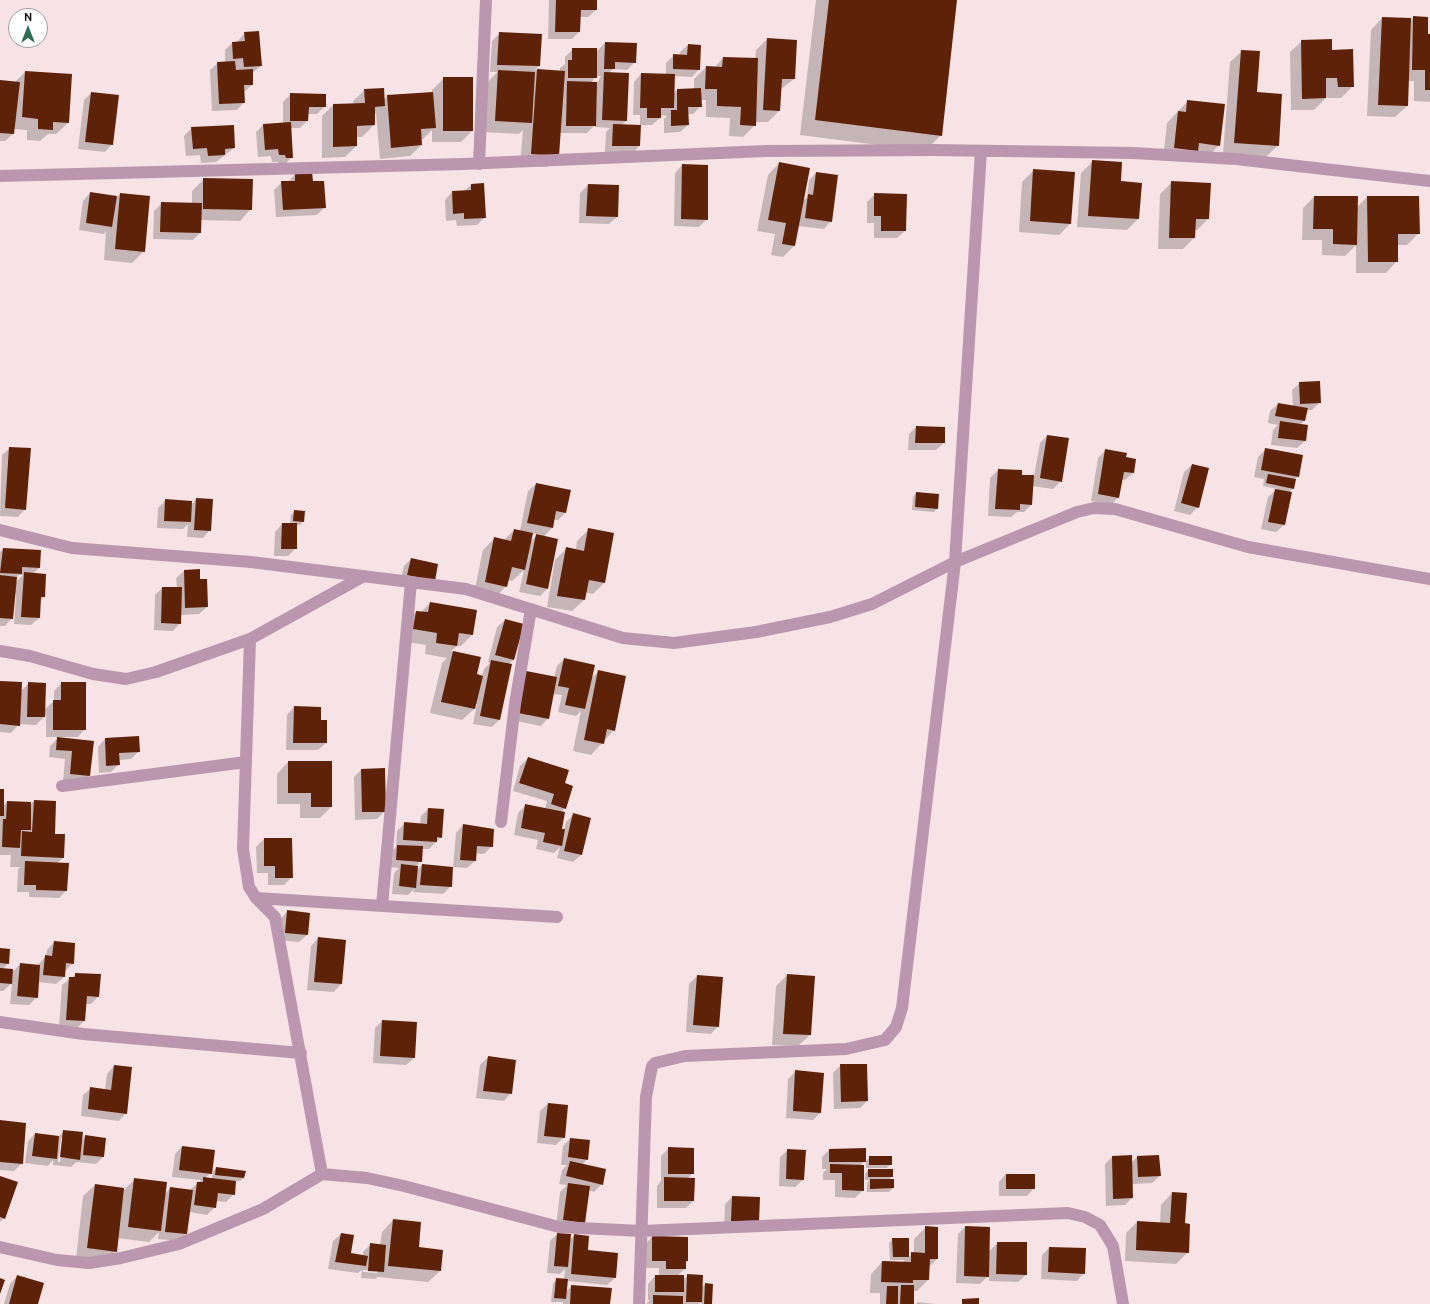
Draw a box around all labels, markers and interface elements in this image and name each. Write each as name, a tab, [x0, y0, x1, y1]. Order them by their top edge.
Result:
north arrow	[8, 8, 48, 48]
text: N	[24, 11, 32, 23]

